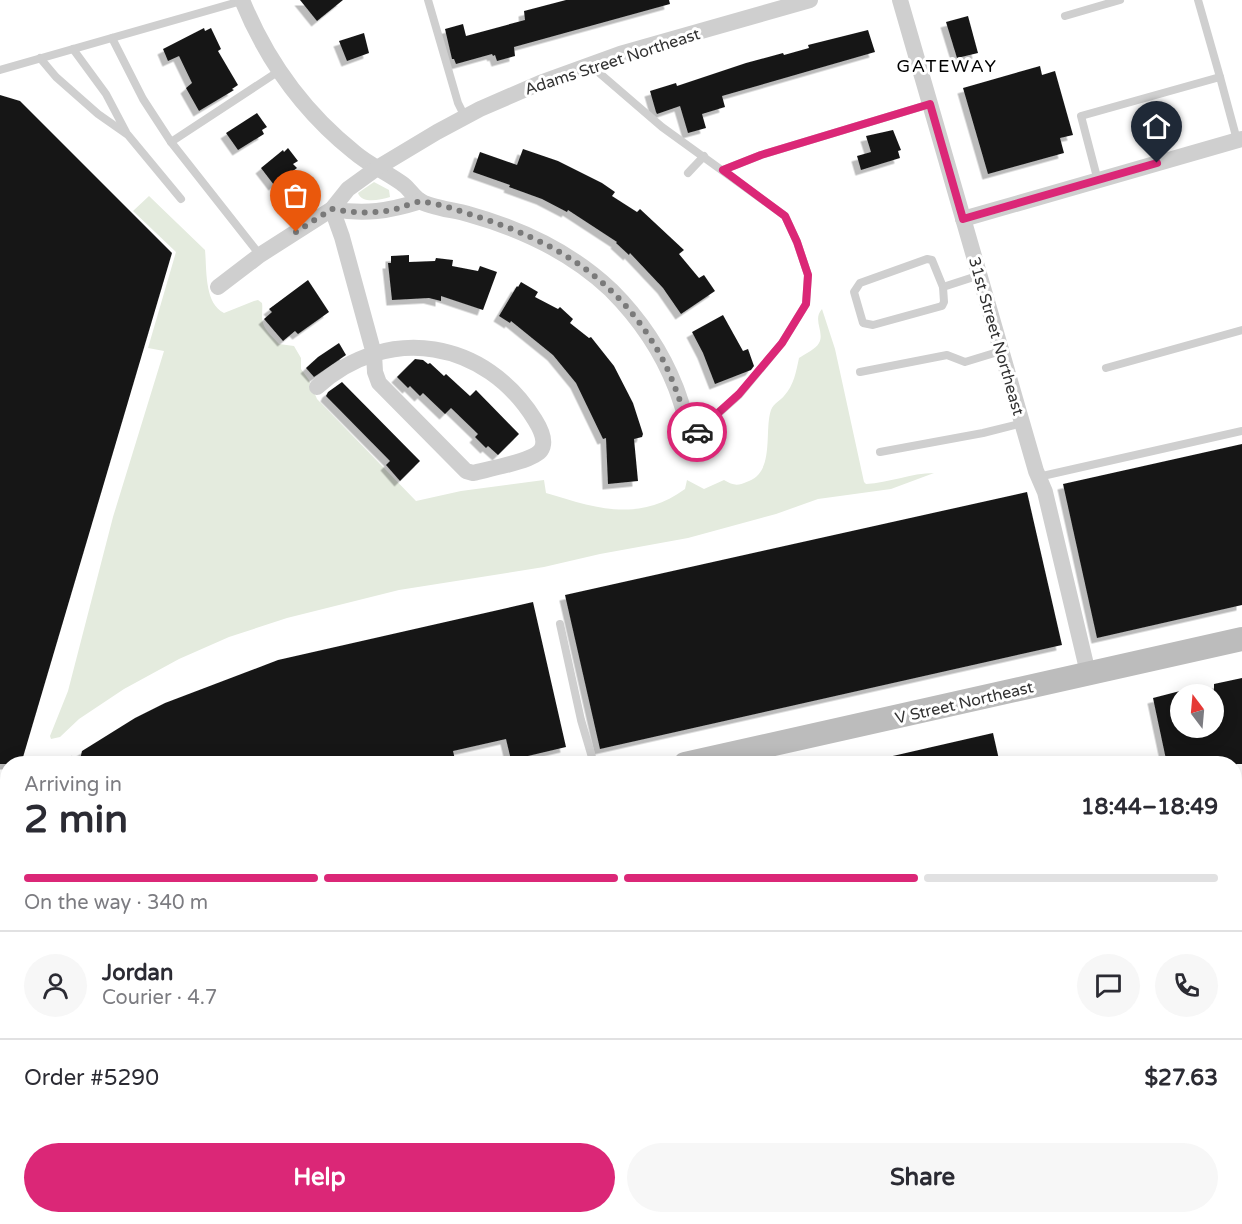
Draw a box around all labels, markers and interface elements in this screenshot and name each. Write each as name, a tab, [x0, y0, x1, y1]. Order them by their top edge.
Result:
street label: Adams Street Northeast	[522, 24, 703, 100]
district label: GATEWAY	[897, 55, 997, 77]
pin	[1131, 101, 1182, 163]
icon: home	[1140, 110, 1173, 143]
pin	[270, 170, 321, 232]
icon: bag	[279, 179, 312, 212]
street label: 31st Street Northeast	[964, 255, 1028, 418]
courier	[667, 402, 727, 462]
icon: car	[681, 416, 714, 449]
street label: V Street Northeast	[893, 677, 1035, 729]
north arrow	[1170, 684, 1224, 738]
map controls	[1170, 684, 1224, 738]
text: Arriving in	[24, 773, 122, 797]
text: 18:44–18:49	[1081, 794, 1218, 820]
text: 2 min	[24, 796, 128, 843]
text: On the way · 340 m	[24, 891, 208, 915]
button: person	[24, 954, 87, 1017]
button: chat	[1077, 954, 1140, 1017]
button: phone	[1155, 954, 1218, 1017]
text: Jordan	[102, 960, 173, 986]
text: Courier · 4.7	[102, 986, 217, 1010]
text: Order #5290	[24, 1065, 159, 1091]
text: $27.63	[1145, 1065, 1218, 1091]
button: Help	[24, 1143, 615, 1212]
button: Share	[627, 1143, 1218, 1212]

